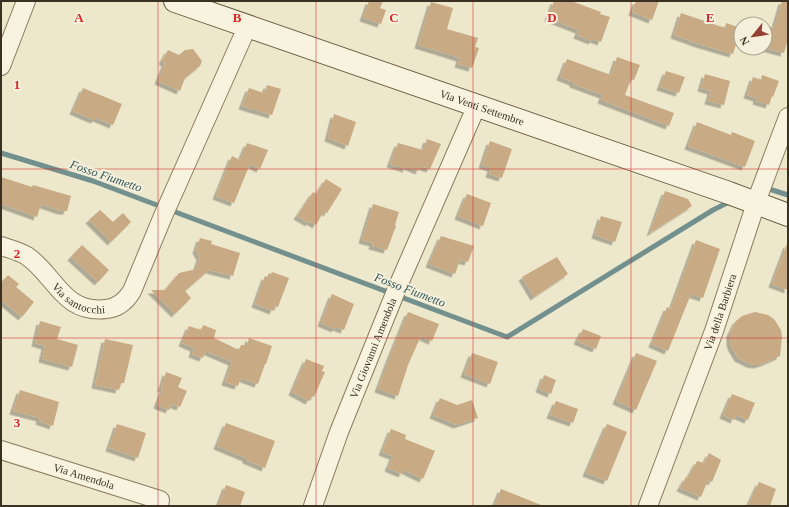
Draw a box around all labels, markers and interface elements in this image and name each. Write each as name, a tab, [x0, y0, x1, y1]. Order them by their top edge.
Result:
text: A	[74, 10, 84, 25]
text: B	[233, 10, 242, 25]
text: C	[389, 10, 399, 25]
text: D	[547, 10, 557, 25]
text: E	[706, 10, 714, 25]
north arrow	[733, 16, 773, 56]
text: N	[737, 35, 752, 47]
text: 1	[14, 77, 20, 92]
street label: Via Venti Settembre	[438, 87, 526, 128]
water label: Fosso Fiumetto	[67, 157, 144, 195]
text: 2	[14, 246, 20, 261]
water label: Fosso Fiumetto	[372, 270, 448, 310]
street label: Via della Barbiera	[701, 272, 738, 352]
street label: Via santocchi	[50, 280, 106, 315]
street label: Via Giovanni Amendola	[347, 296, 399, 400]
text: 3	[14, 415, 21, 430]
street label: Via Amendola	[52, 461, 116, 491]

